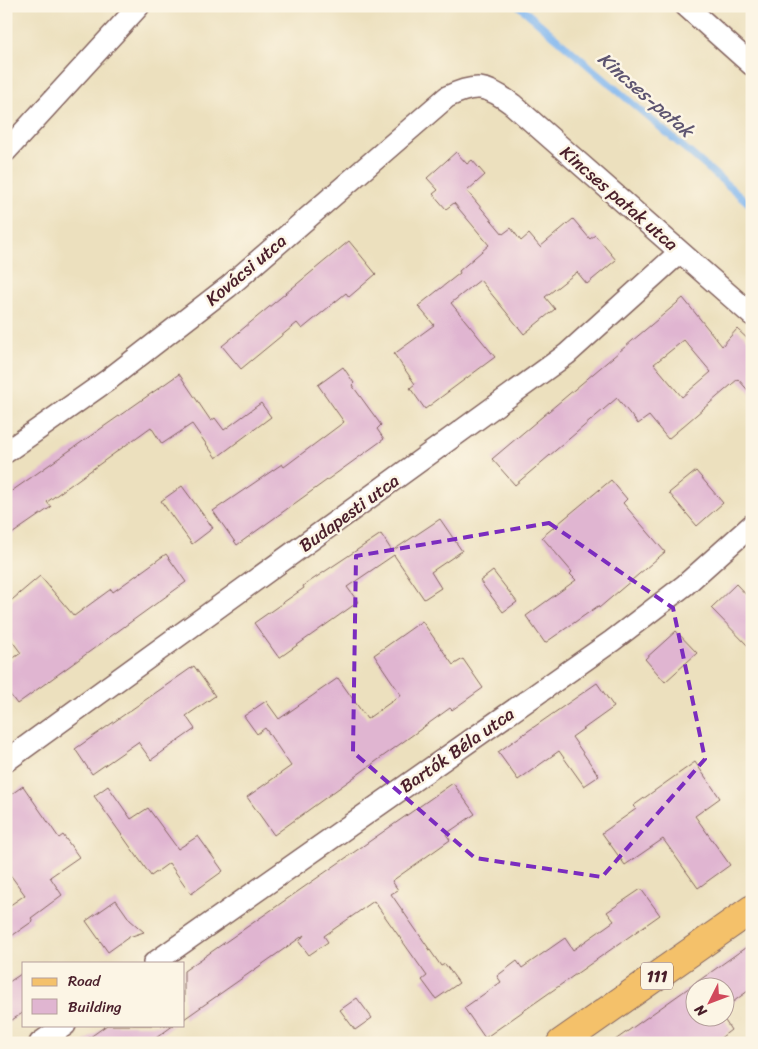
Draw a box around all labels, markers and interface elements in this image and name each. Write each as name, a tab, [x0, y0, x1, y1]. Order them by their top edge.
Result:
water label: Kincses-patak	[590, 43, 703, 148]
street label: Kincses patak utca	[552, 137, 686, 259]
street label: Kovácsi utca	[198, 226, 294, 314]
street label: Budapesti utca	[292, 465, 406, 561]
street label: Bartók Béla utca	[393, 698, 521, 802]
legend	[22, 962, 185, 1026]
road number: 111	[641, 962, 673, 989]
text: Road	[68, 968, 101, 994]
north arrow	[686, 976, 736, 1026]
text: Building	[68, 994, 122, 1020]
text: N	[688, 998, 714, 1023]

